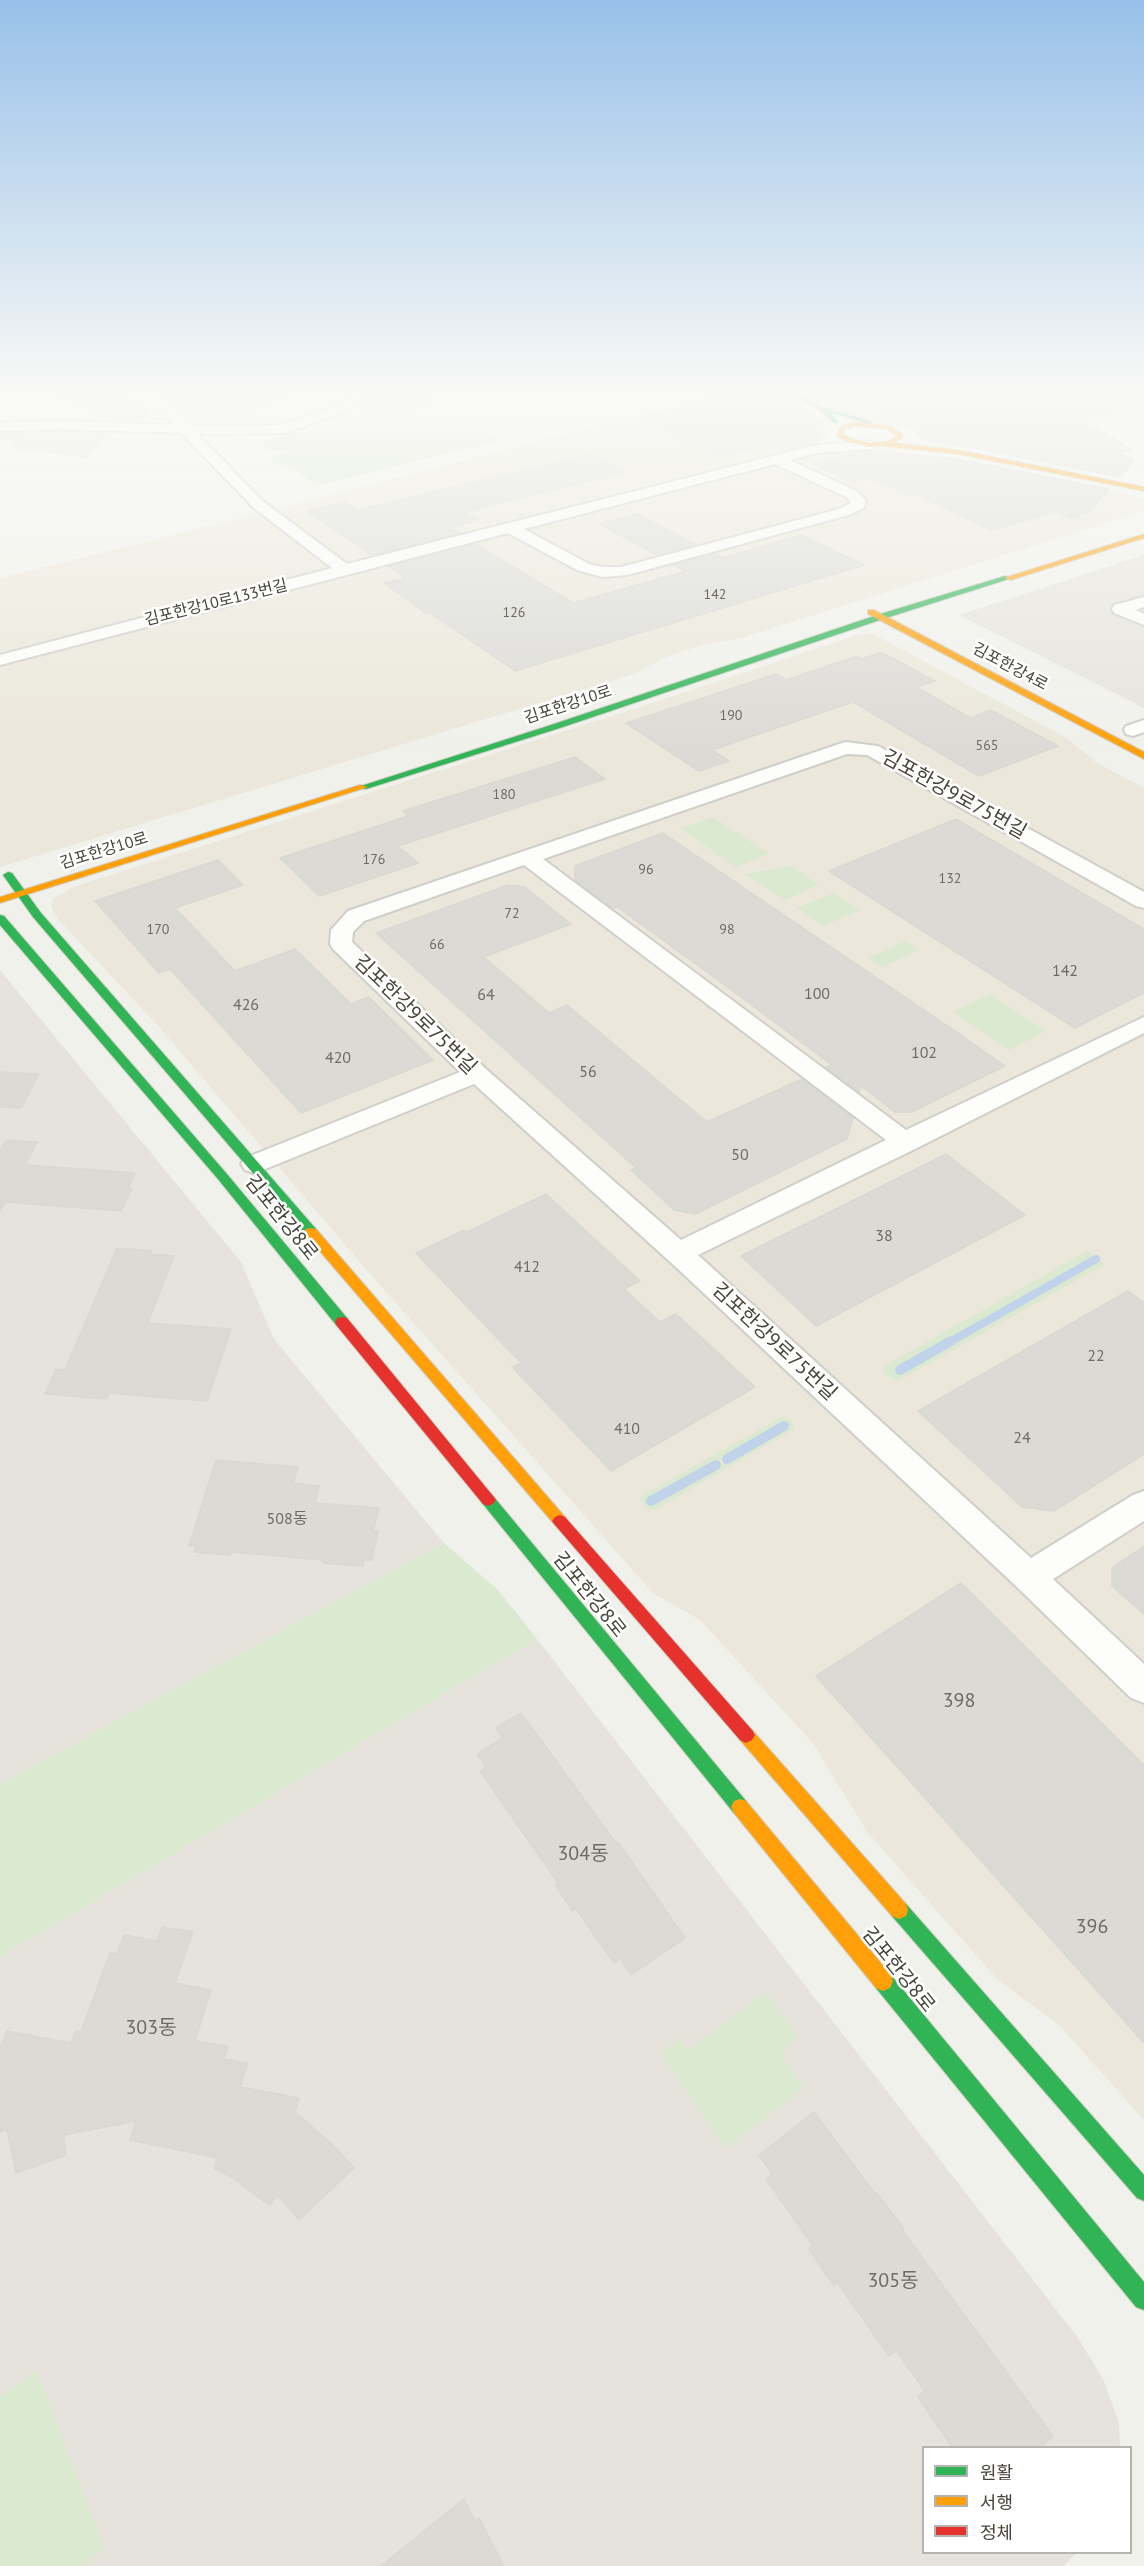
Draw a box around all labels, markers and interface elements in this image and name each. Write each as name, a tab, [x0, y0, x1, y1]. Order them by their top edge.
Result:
street label: 김포한강10로133번길	[143, 576, 289, 630]
house number: 142	[704, 587, 726, 603]
house number: 126	[503, 605, 525, 621]
street label: 김포한강4로	[969, 639, 1051, 695]
street label: 김포한강10로	[522, 682, 614, 728]
house number: 190	[720, 708, 742, 724]
house number: 565	[976, 738, 998, 754]
street label: 김포한강9로75번길	[878, 745, 1030, 845]
house number: 180	[493, 787, 515, 803]
street label: 김포한강10로	[58, 829, 150, 873]
house number: 176	[363, 852, 385, 868]
house number: 96	[638, 862, 654, 878]
house number: 132	[939, 871, 961, 887]
house number: 72	[504, 906, 520, 922]
house number: 170	[147, 922, 169, 938]
house number: 98	[719, 922, 735, 938]
house number: 66	[429, 937, 445, 953]
street label: 김포한강9로75번길	[349, 950, 481, 1080]
house number: 142	[1052, 961, 1078, 981]
house number: 100	[804, 984, 830, 1004]
house number: 64	[477, 985, 495, 1005]
house number: 426	[233, 995, 259, 1015]
house number: 102	[911, 1043, 937, 1063]
house number: 420	[325, 1048, 351, 1068]
house number: 56	[579, 1062, 597, 1082]
house number: 50	[731, 1145, 749, 1165]
street label: 김포한강8로	[239, 1170, 323, 1266]
house number: 38	[875, 1226, 893, 1246]
house number: 412	[514, 1257, 540, 1277]
street label: 김포한강9로75번길	[707, 1278, 841, 1406]
house number: 22	[1087, 1346, 1105, 1366]
house number: 410	[614, 1419, 640, 1439]
house number: 24	[1013, 1428, 1031, 1448]
house number: 508동	[267, 1509, 307, 1529]
street label: 김포한강8로	[547, 1547, 631, 1643]
house number: 398	[943, 1689, 975, 1713]
house number: 304동	[557, 1842, 609, 1866]
house number: 396	[1076, 1915, 1108, 1939]
street label: 김포한강8로	[856, 1922, 940, 2018]
house number: 303동	[125, 2016, 177, 2040]
house number: 305동	[867, 2269, 919, 2293]
legend	[922, 2446, 1132, 2554]
text: 원활	[980, 2461, 1013, 2484]
text: 서행	[980, 2491, 1013, 2514]
text: 정체	[980, 2521, 1013, 2544]

